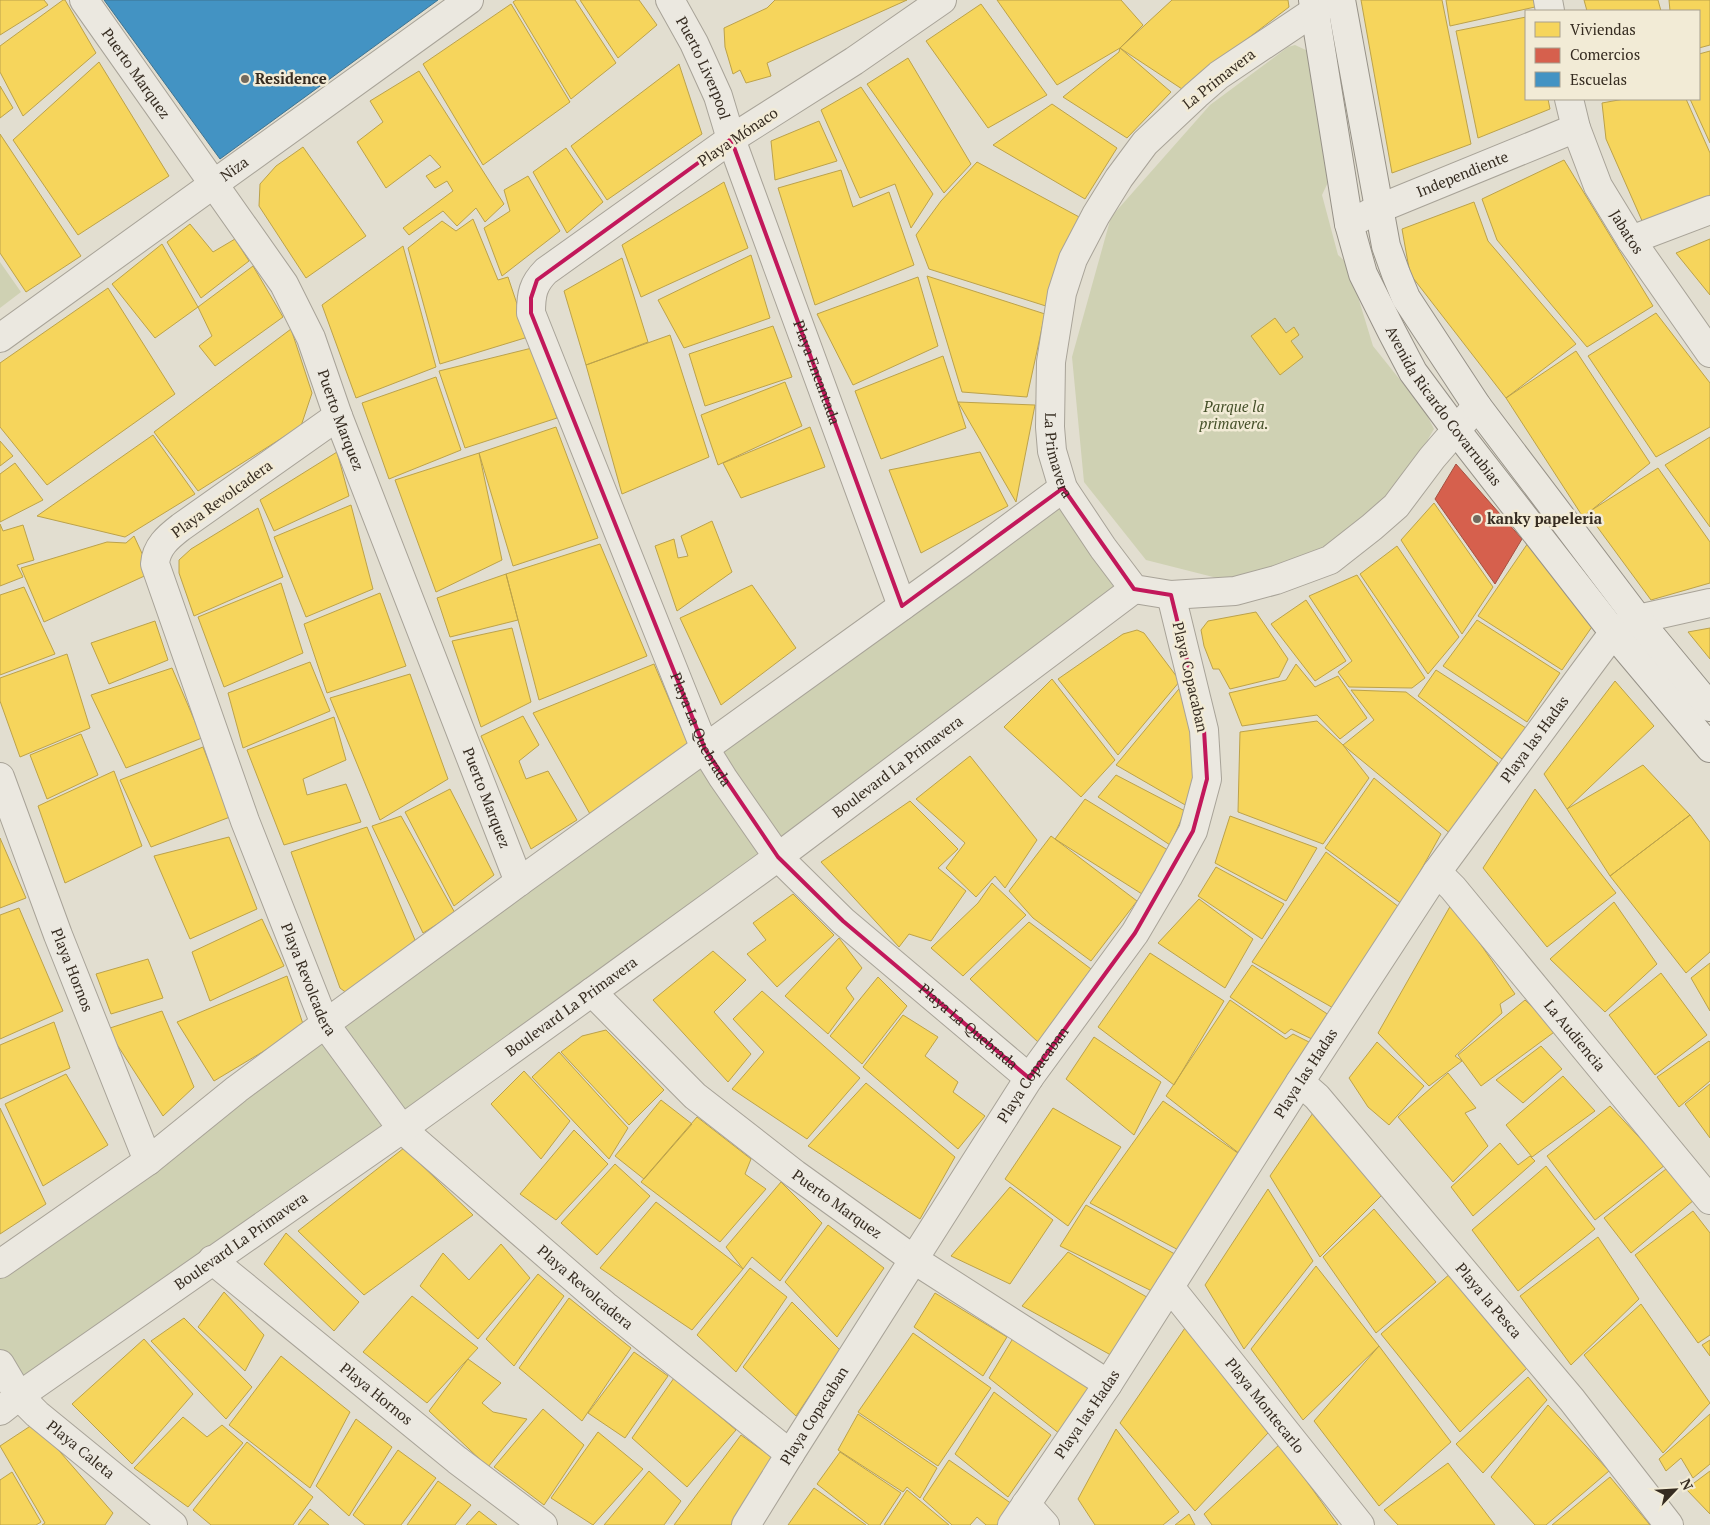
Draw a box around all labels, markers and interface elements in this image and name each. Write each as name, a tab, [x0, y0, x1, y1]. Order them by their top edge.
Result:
legend	[1525, 10, 1700, 100]
street label: Puerto Liverpool	[672, 12, 736, 122]
text: Viviendas	[1570, 19, 1636, 39]
street label: Puerto Marquez	[98, 24, 175, 122]
street label: La Primavera	[1178, 43, 1259, 113]
text: Comercios	[1570, 44, 1640, 64]
place label: Residence	[255, 68, 327, 88]
text: Escuelas	[1570, 69, 1627, 89]
marker: Residence	[239, 73, 251, 85]
street label: Playa Mónaco	[693, 102, 781, 170]
street label: Independiente	[1413, 146, 1511, 201]
street label: Niza	[216, 151, 252, 185]
street label: Jabatos	[1606, 206, 1649, 258]
street label: Playa Encantada	[789, 317, 846, 428]
street label: Avenida Ricardo Covarrubias	[1382, 322, 1507, 490]
street label: Puerto Marquez	[314, 367, 369, 473]
park label: Parque la primavera.	[1199, 396, 1269, 433]
street label: La Primavera	[1041, 412, 1078, 502]
street label: Playa Revolcadera	[167, 455, 276, 542]
place label: kanky papeleria	[1487, 508, 1603, 528]
marker: kanky papeleria	[1471, 513, 1483, 525]
street label: Playa Copacaban	[1169, 620, 1213, 734]
street label: Playa La Quebrada	[666, 669, 737, 790]
street label: Playa las Hadas	[1495, 691, 1573, 786]
street label: Boulevard La Primavera	[828, 710, 967, 822]
street label: Puerto Marquez	[459, 744, 516, 851]
street label: Playa Revolcadera	[277, 920, 342, 1040]
street label: Playa Hornos	[47, 925, 99, 1014]
street label: Boulevard La Primavera	[501, 951, 641, 1060]
street label: Playa La Quebrada	[915, 978, 1023, 1074]
street label: La Audiencia	[1540, 995, 1611, 1075]
street label: Playa Copacaban	[992, 1022, 1073, 1126]
street label: Playa las Hadas	[1269, 1024, 1341, 1121]
street label: Puerto Marquez	[789, 1164, 887, 1243]
street label: Boulevard La Primavera	[170, 1187, 312, 1294]
street label: Playa Revolcadera	[534, 1240, 638, 1334]
street label: Playa la Pesca	[1452, 1258, 1527, 1342]
street label: Playa Montecarlo	[1221, 1353, 1310, 1457]
street label: Playa Hornos	[336, 1358, 417, 1429]
street label: Playa Copacaban	[775, 1362, 852, 1468]
street label: Playa las Hadas	[1049, 1365, 1124, 1462]
street label: Playa Caleta	[43, 1415, 120, 1483]
north arrow	[1650, 1465, 1700, 1515]
text: N	[1676, 1475, 1698, 1493]

